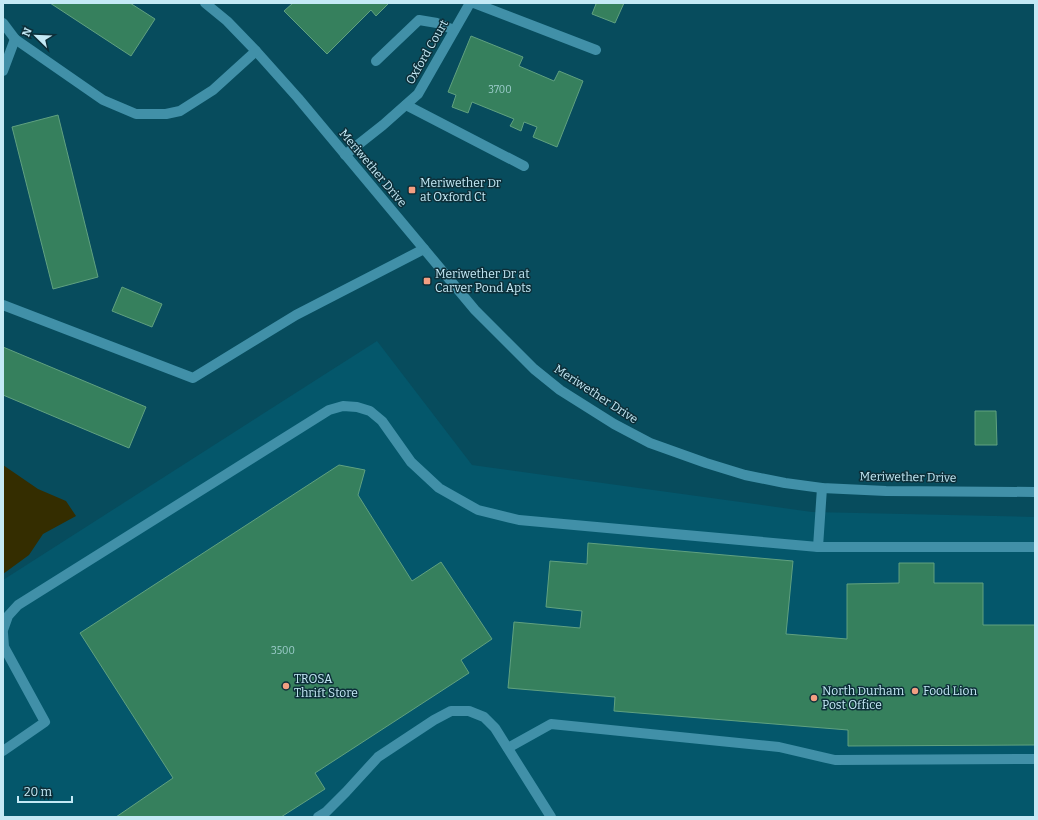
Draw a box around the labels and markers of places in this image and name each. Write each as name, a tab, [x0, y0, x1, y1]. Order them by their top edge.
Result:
place label: Meriwether Dr at Oxford Ct	[420, 176, 502, 204]
marker: Meriwether Dr at Oxford Ct	[407, 185, 417, 195]
place label: Meriwether Dr at Carver Pond Apts	[435, 267, 531, 295]
marker: Meriwether Dr at Carver Pond Apts	[422, 276, 432, 286]
place label: TROSA Thrift Store	[294, 672, 358, 700]
marker: TROSA Thrift Store	[281, 681, 291, 691]
place label: North Durham Post Office	[822, 684, 905, 712]
place label: Food Lion	[923, 684, 977, 698]
marker: Food Lion	[910, 686, 920, 696]
marker: North Durham Post Office	[809, 693, 819, 703]

